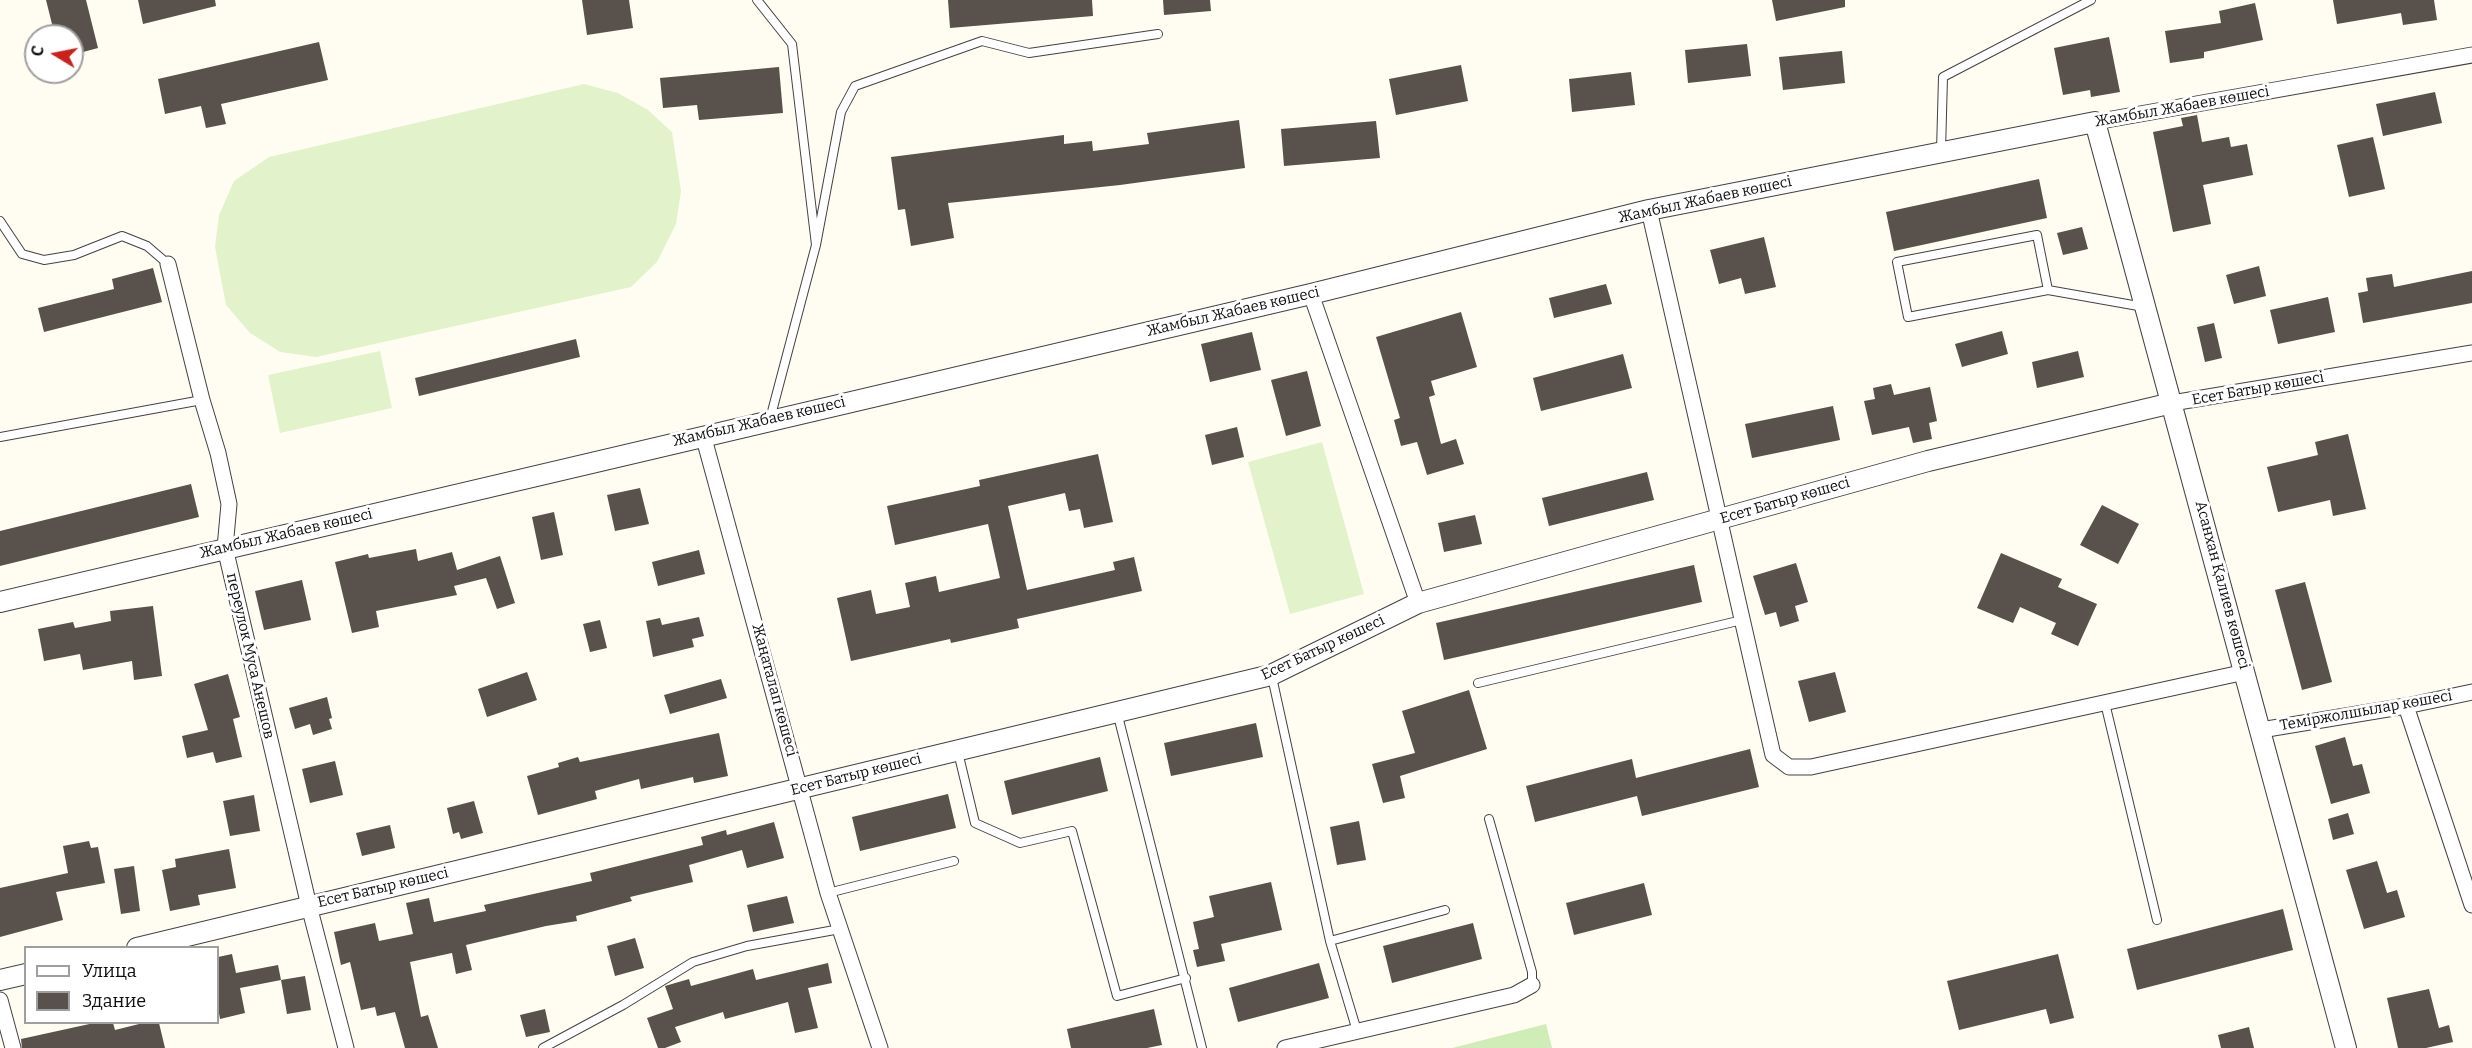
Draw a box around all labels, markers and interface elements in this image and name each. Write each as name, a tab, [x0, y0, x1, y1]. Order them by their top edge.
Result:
north arrow	[24, 24, 84, 84]
text: С	[28, 44, 48, 58]
street label: Жамбыл Жабаев көшесі	[2093, 83, 2271, 131]
street label: Жамбыл Жабаев көшесі	[1617, 173, 1793, 227]
street label: Жамбыл Жабаев көшесі	[1145, 283, 1321, 341]
street label: Есет Батыр көшесі	[2190, 369, 2326, 409]
street label: Жамбыл Жабаев көшесі	[671, 393, 847, 451]
street label: Есет Батыр көшесі	[1718, 474, 1852, 528]
street label: Асанхан Қалиев көшесі	[2191, 499, 2253, 671]
street label: Жамбыл Жабаев көшесі	[198, 505, 374, 563]
street label: переулок Муса Анешов	[222, 571, 278, 741]
street label: Есет Батыр көшесі	[1258, 612, 1388, 684]
street label: Жаңаталап көшесі	[748, 622, 800, 758]
street label: Теміржолшылар көшесі	[2278, 687, 2454, 735]
street label: Есет Батыр көшесі	[789, 750, 923, 800]
street label: Есет Батыр көшесі	[316, 864, 450, 912]
legend	[24, 946, 219, 1024]
text: Улица	[82, 960, 137, 982]
text: Здание	[82, 990, 146, 1012]

